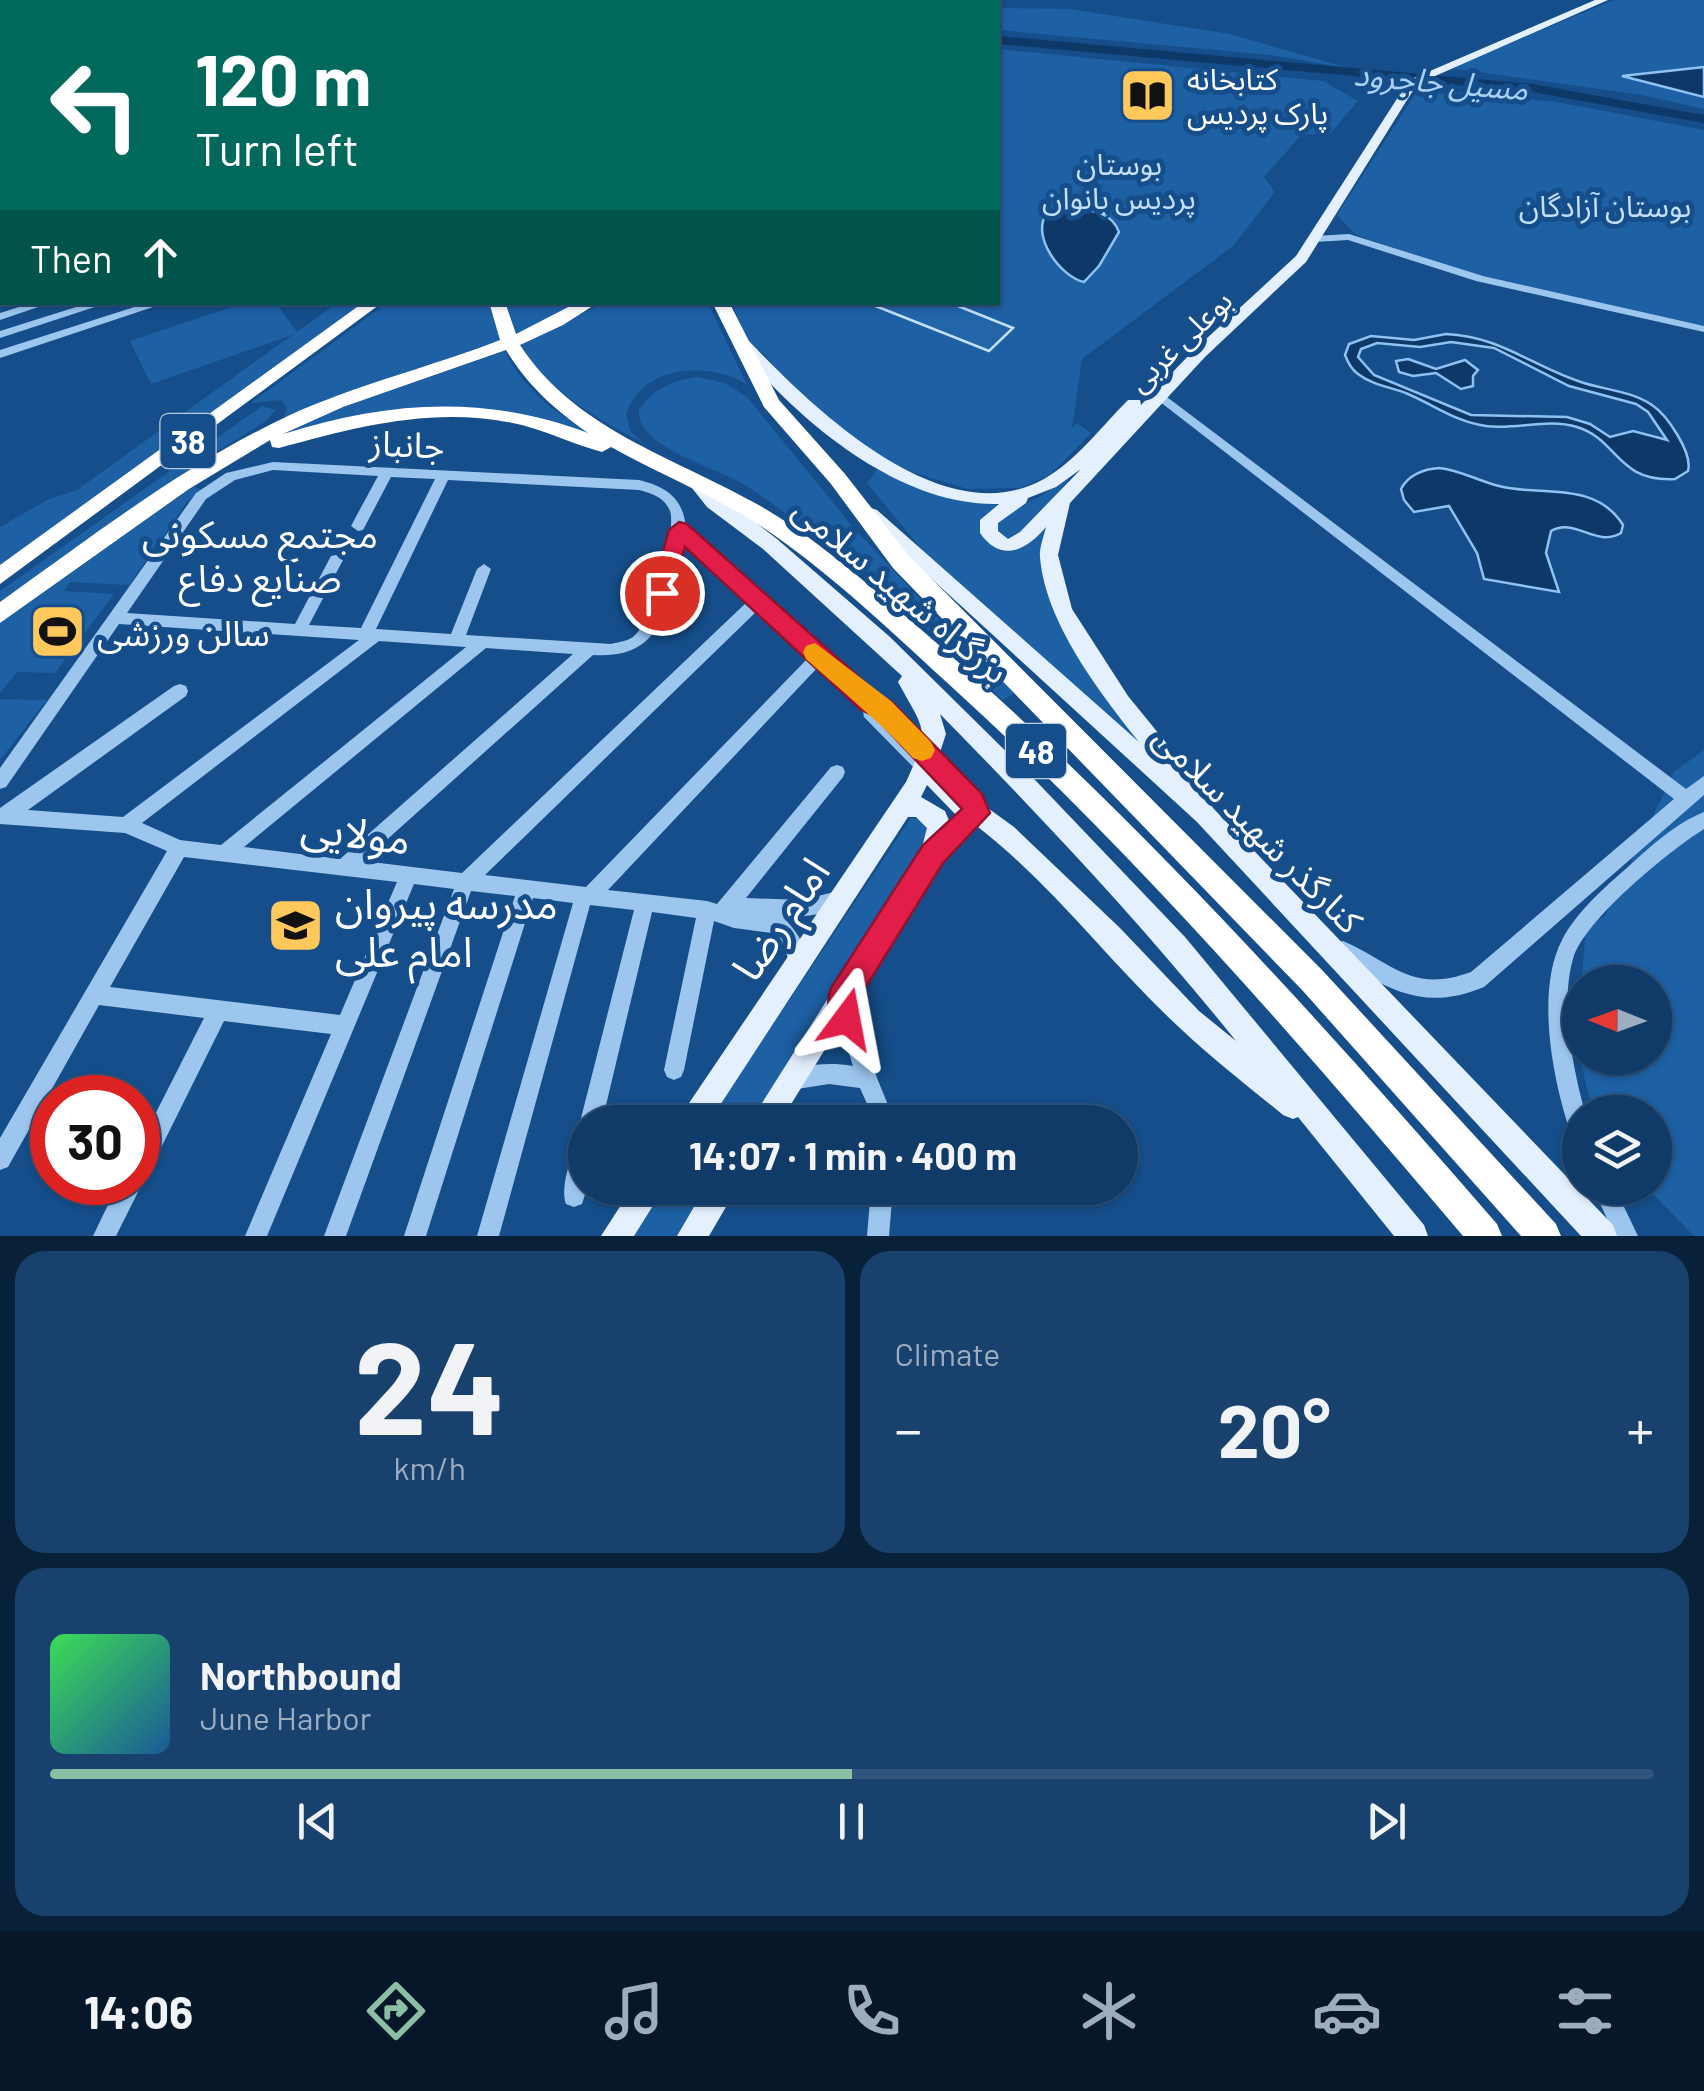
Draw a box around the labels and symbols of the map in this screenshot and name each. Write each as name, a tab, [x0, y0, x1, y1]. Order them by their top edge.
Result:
water label: مسیل جاجرود	[1352, 53, 1530, 109]
place label: کتابخانه پارک پردیس	[1187, 60, 1328, 133]
library icon: کتابخانه پارک پردیس	[1118, 65, 1178, 125]
park label: بوستان پردیس بانوان	[1042, 145, 1196, 218]
park label: بوستان آزادگان	[1519, 187, 1691, 224]
street label: بوعلی غربی	[1120, 282, 1239, 399]
road number: 38	[160, 414, 216, 468]
street label: جانباز	[367, 420, 446, 468]
street label: بزرگراه شهید سلامی	[785, 487, 1018, 693]
district label: مجتمع مسکونی صنایع دفاع	[142, 510, 378, 607]
pin	[620, 551, 705, 636]
sports icon: سالن ورزشی	[28, 602, 88, 662]
place label: سالن ورزشی	[97, 611, 270, 655]
street label: کنارگذر شهید سلامی	[1145, 715, 1372, 943]
road number: 48	[1006, 724, 1066, 778]
street label: مولايی	[298, 799, 414, 864]
street label: امام رضا	[720, 847, 846, 994]
place label: مدرسه پیروان امام علی	[335, 877, 558, 984]
school or university icon: مدرسه پیروان امام علی	[266, 896, 326, 956]
north arrow	[1562, 965, 1672, 1075]
position arrow	[795, 967, 899, 1071]
speed limit sign: 30	[30, 1075, 160, 1205]

